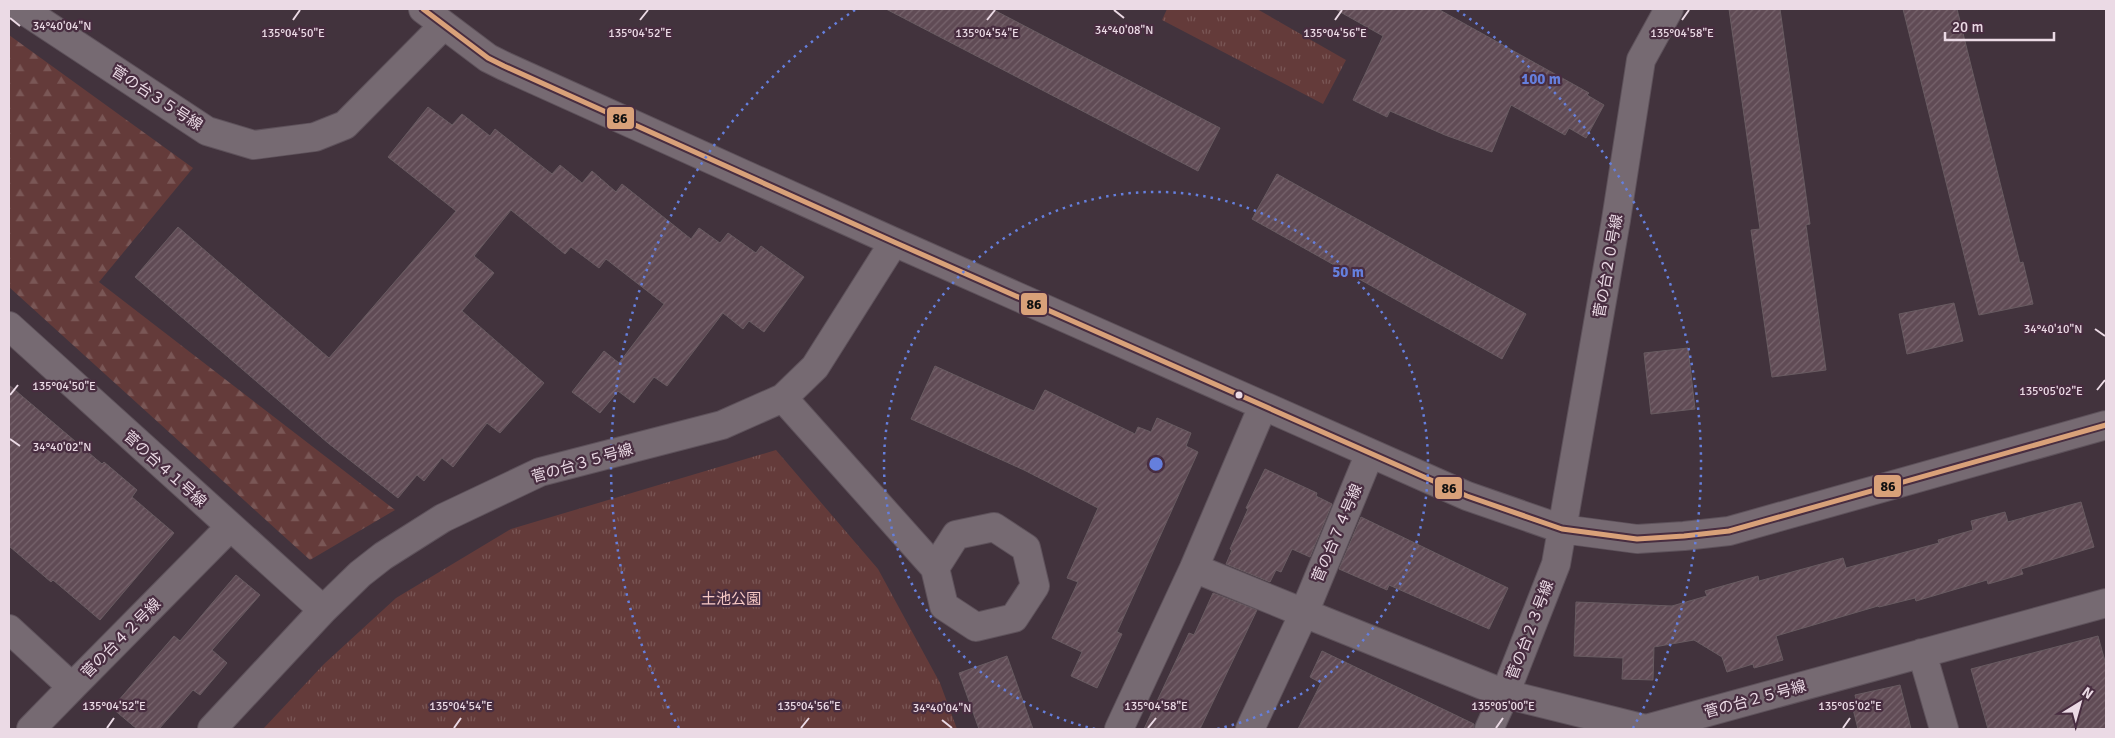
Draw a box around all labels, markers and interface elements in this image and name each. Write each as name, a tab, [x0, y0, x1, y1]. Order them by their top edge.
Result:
scale bar	[1945, 10, 2054, 42]
text: 20 m	[1952, 18, 1983, 36]
text: 34°40'04"N	[33, 19, 91, 34]
text: 34°40'08"N	[1095, 23, 1153, 38]
text: 135°04'50"E	[261, 26, 325, 41]
text: 135°04'52"E	[608, 26, 672, 41]
text: 135°04'54"E	[955, 26, 1019, 41]
text: 135°04'56"E	[1303, 26, 1367, 41]
text: 135°04'58"E	[1650, 26, 1714, 41]
street label: 菅の台３５号線	[108, 62, 206, 134]
text: 100 m	[1521, 70, 1561, 88]
line badge: 86	[606, 106, 635, 130]
text: 86	[612, 110, 628, 127]
street label: 菅の台２０号線	[1590, 213, 1626, 319]
text: 50 m	[1332, 263, 1364, 281]
line badge: 86	[1020, 292, 1048, 316]
text: 86	[1026, 296, 1042, 313]
text: 34°40'10"N	[2024, 322, 2082, 337]
text: 135°04'50"E	[32, 379, 96, 394]
text: 135°05'02"E	[2019, 384, 2083, 399]
unlabelled marker	[1234, 390, 1244, 400]
street label: 菅の台４１号線	[120, 427, 210, 511]
text: 34°40'02"N	[33, 440, 91, 455]
street label: 菅の台３５号線	[529, 440, 635, 486]
centre of rings	[1147, 455, 1165, 473]
line badge: 86	[1873, 474, 1902, 498]
line badge: 86	[1434, 476, 1463, 500]
text: 86	[1880, 478, 1896, 495]
text: 86	[1441, 480, 1457, 497]
street label: 菅の台７４号線	[1308, 481, 1366, 585]
street label: 菅の台２３号線	[1503, 578, 1557, 682]
park label: 土池公園	[701, 590, 761, 608]
street label: 菅の台４２号線	[78, 595, 164, 681]
street label: 菅の台２５号線	[1702, 677, 1808, 721]
north arrow	[2055, 678, 2105, 728]
text: N	[2079, 683, 2097, 703]
text: 135°04'52"E	[82, 699, 146, 714]
text: 135°04'54"E	[429, 699, 493, 714]
text: 135°04'56"E	[777, 699, 841, 714]
text: 135°04'58"E	[1124, 699, 1188, 714]
text: 135°05'00"E	[1471, 699, 1535, 714]
text: 135°05'02"E	[1818, 699, 1882, 714]
text: 34°40'04"N	[913, 701, 971, 716]

